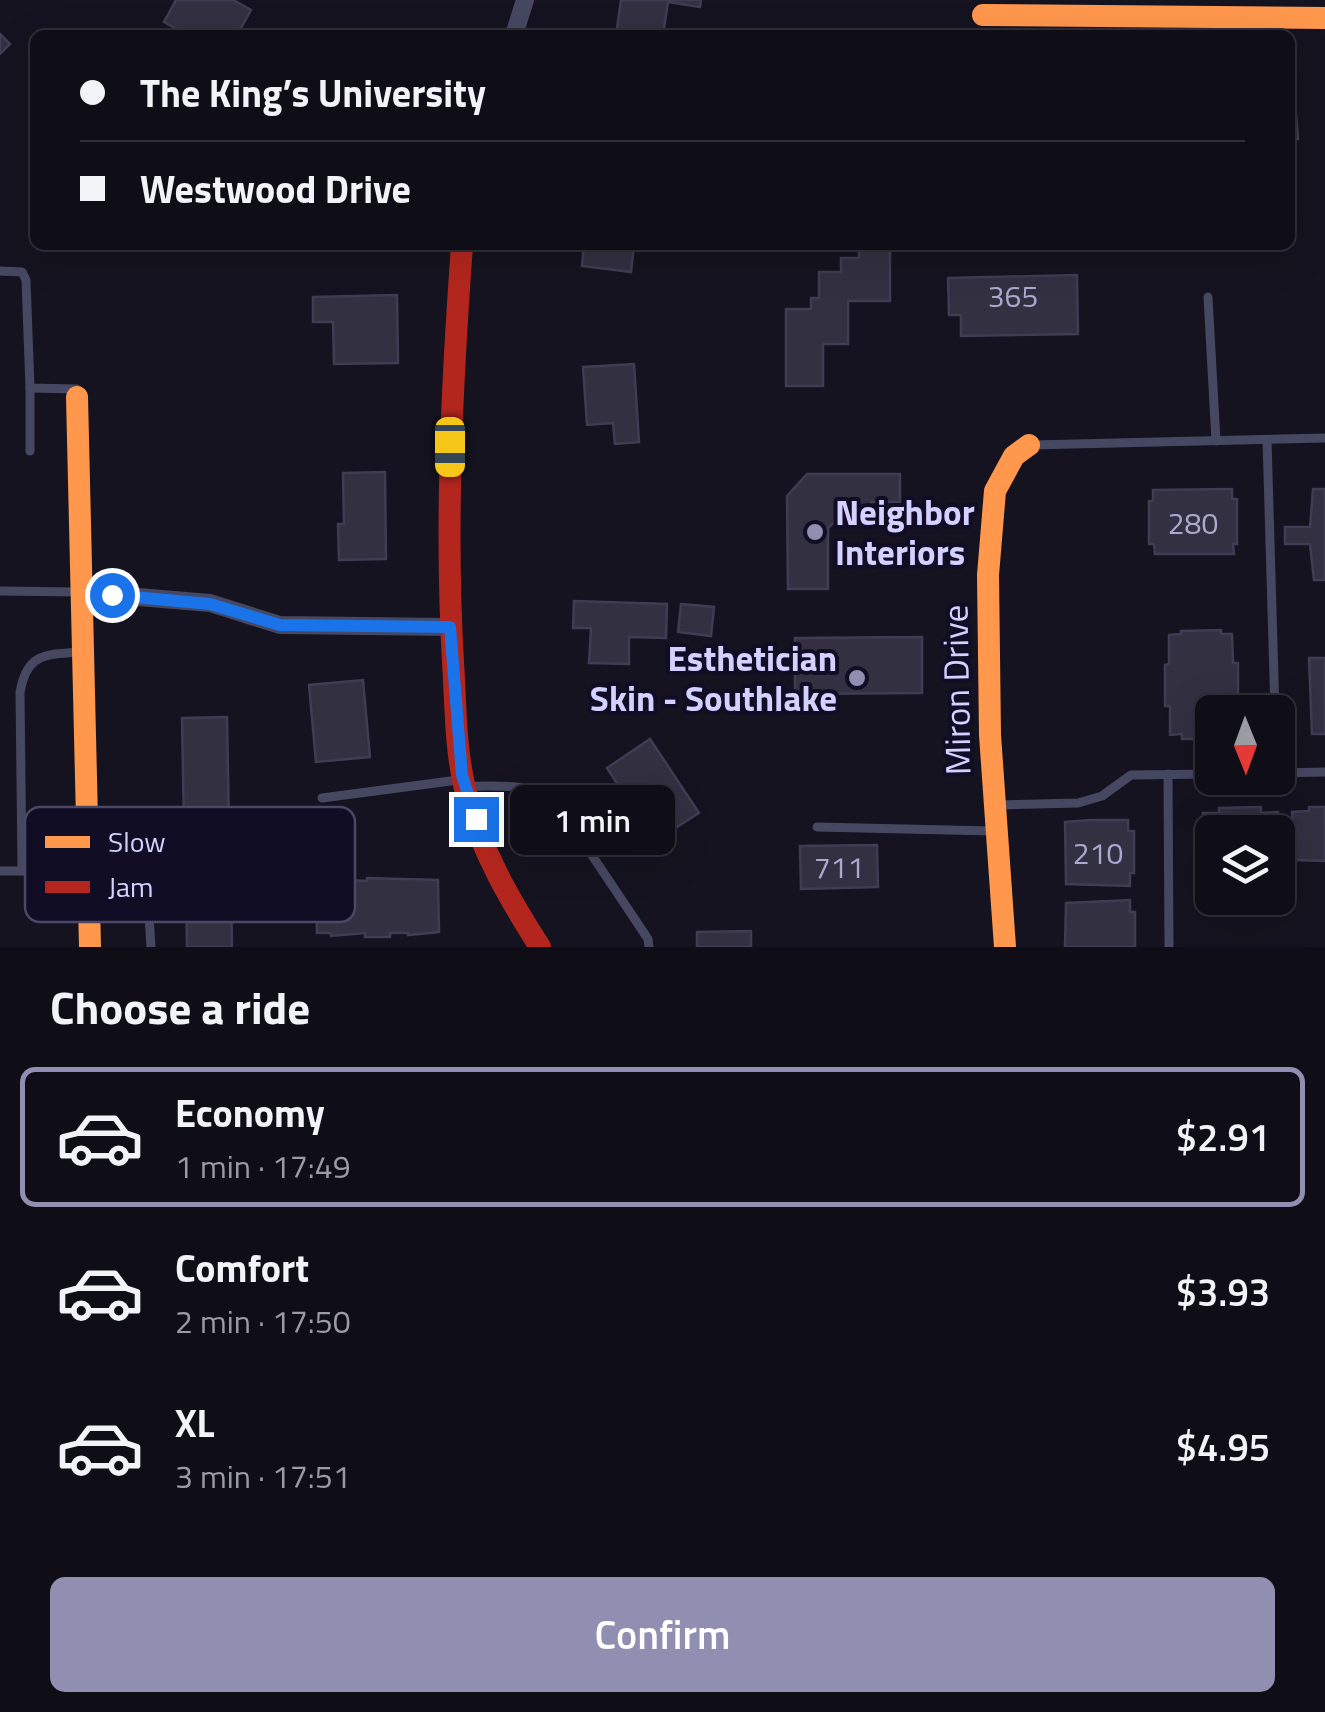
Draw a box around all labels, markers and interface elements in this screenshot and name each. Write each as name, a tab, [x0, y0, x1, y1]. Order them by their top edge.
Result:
text: The King’s University	[140, 64, 486, 122]
text: Westwood Drive	[140, 160, 411, 218]
house number: 365	[988, 273, 1038, 319]
car	[435, 417, 465, 477]
place label: Neighbor Interiors	[835, 485, 975, 579]
house number: 280	[1168, 500, 1218, 546]
marker: Neighbor Interiors	[804, 521, 826, 543]
route start	[90, 573, 135, 618]
street label: Miron Drive	[928, 604, 984, 776]
place label: Esthetician Skin - Southlake	[590, 631, 837, 725]
marker: Esthetician Skin - Southlake	[846, 667, 868, 689]
north arrow	[1195, 695, 1295, 795]
map controls	[1195, 695, 1295, 915]
callout: 1 min	[511, 784, 676, 854]
text: 1 min	[554, 796, 631, 844]
route end	[454, 797, 499, 842]
legend	[25, 807, 355, 922]
button: layers	[1195, 815, 1295, 915]
text: Slow	[108, 820, 166, 863]
house number: 210	[1073, 830, 1123, 876]
house number: 711	[814, 844, 864, 890]
text: Jam	[108, 865, 154, 908]
text: Choose a ride	[50, 973, 310, 1041]
text: Economy	[175, 1084, 325, 1142]
icon: car	[55, 1092, 145, 1182]
text: $2.91	[1176, 1108, 1270, 1166]
text: 1 min · 17:49	[175, 1142, 351, 1190]
text: Comfort	[175, 1239, 309, 1297]
icon: car	[55, 1247, 145, 1337]
text: $3.93	[1176, 1263, 1270, 1321]
text: 2 min · 17:50	[175, 1297, 351, 1345]
text: XL	[175, 1394, 215, 1452]
icon: car	[55, 1402, 145, 1492]
text: $4.95	[1176, 1418, 1270, 1476]
text: 3 min · 17:51	[175, 1452, 351, 1500]
button: Confirm	[50, 1577, 1275, 1692]

